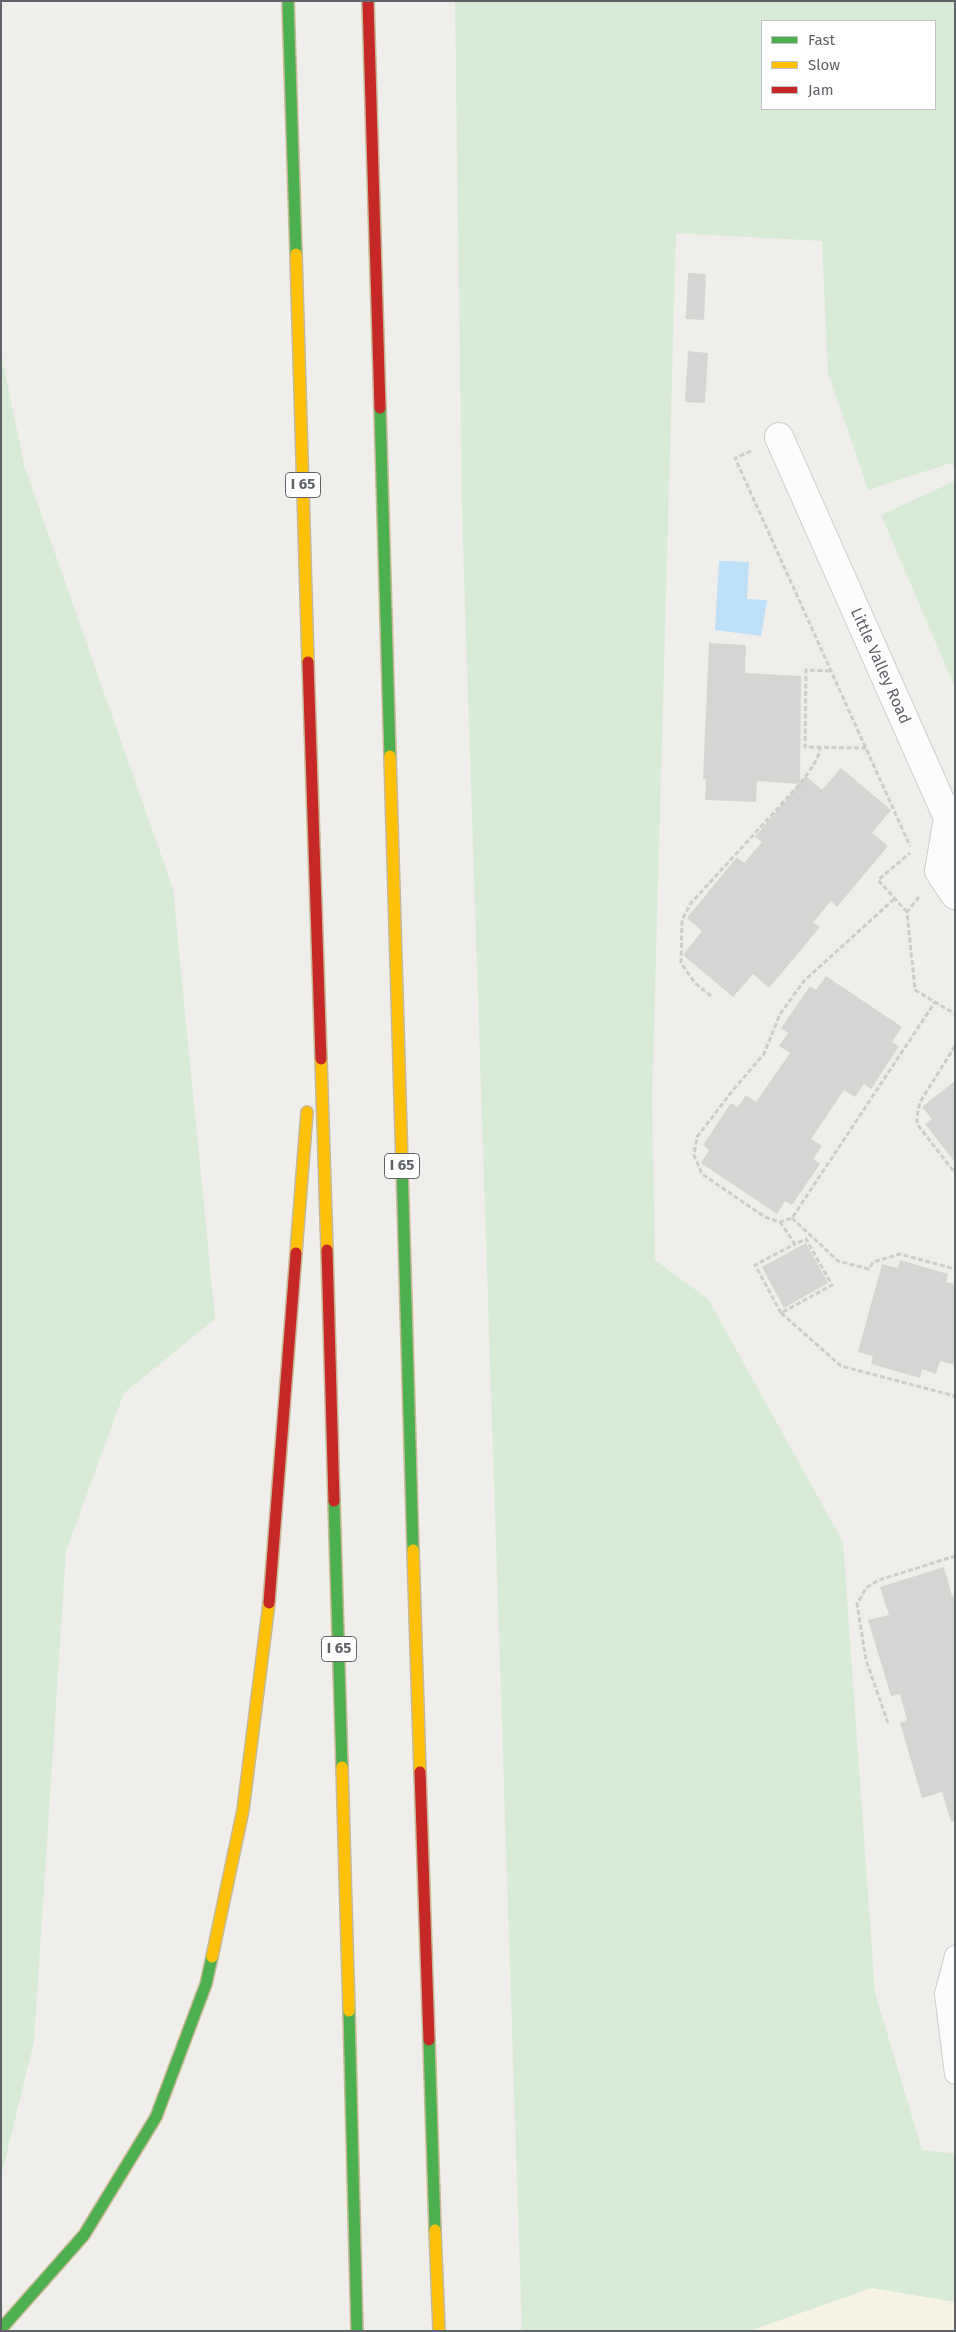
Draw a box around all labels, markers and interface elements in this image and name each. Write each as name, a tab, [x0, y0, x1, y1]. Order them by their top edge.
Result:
legend	[761, 20, 936, 110]
text: Fast	[808, 31, 835, 49]
text: Slow	[808, 56, 840, 74]
text: Jam	[808, 81, 834, 99]
road number: I 65	[286, 472, 320, 498]
street label: Little Valley Road	[846, 605, 914, 727]
road number: I 65	[384, 1154, 420, 1178]
road number: I 65	[322, 1636, 356, 1662]

